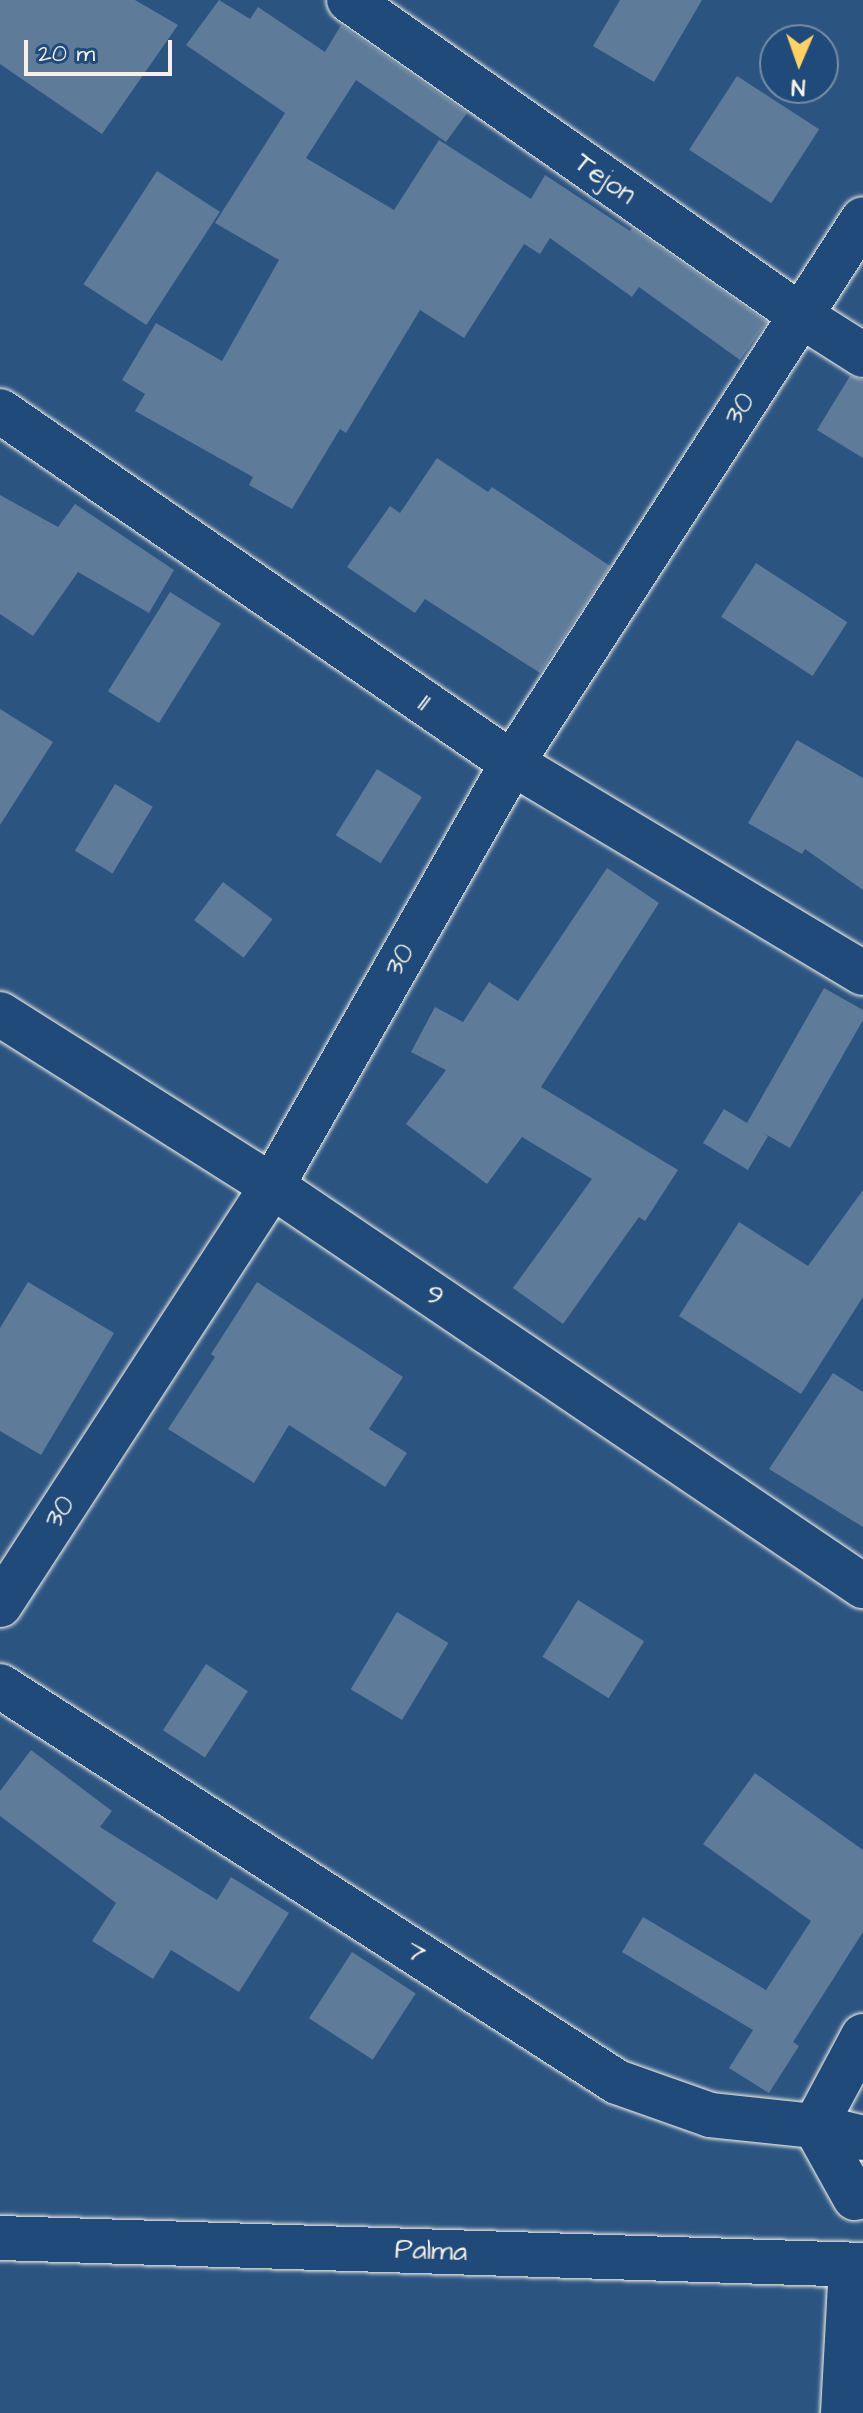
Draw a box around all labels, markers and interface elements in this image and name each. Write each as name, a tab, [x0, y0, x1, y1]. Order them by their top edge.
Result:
scale bar	[28, 24, 176, 74]
north arrow	[759, 24, 839, 104]
text: 20 m	[38, 37, 95, 71]
text: N	[791, 71, 806, 102]
street label: Tejon	[568, 146, 642, 212]
street label: 30	[717, 386, 763, 432]
street label: 11	[411, 687, 437, 719]
street label: 30	[377, 938, 423, 982]
street label: 9	[418, 1278, 450, 1314]
street label: 30	[37, 1489, 83, 1535]
street label: 7	[399, 1934, 431, 1972]
street label: Palma	[394, 2233, 468, 2269]

